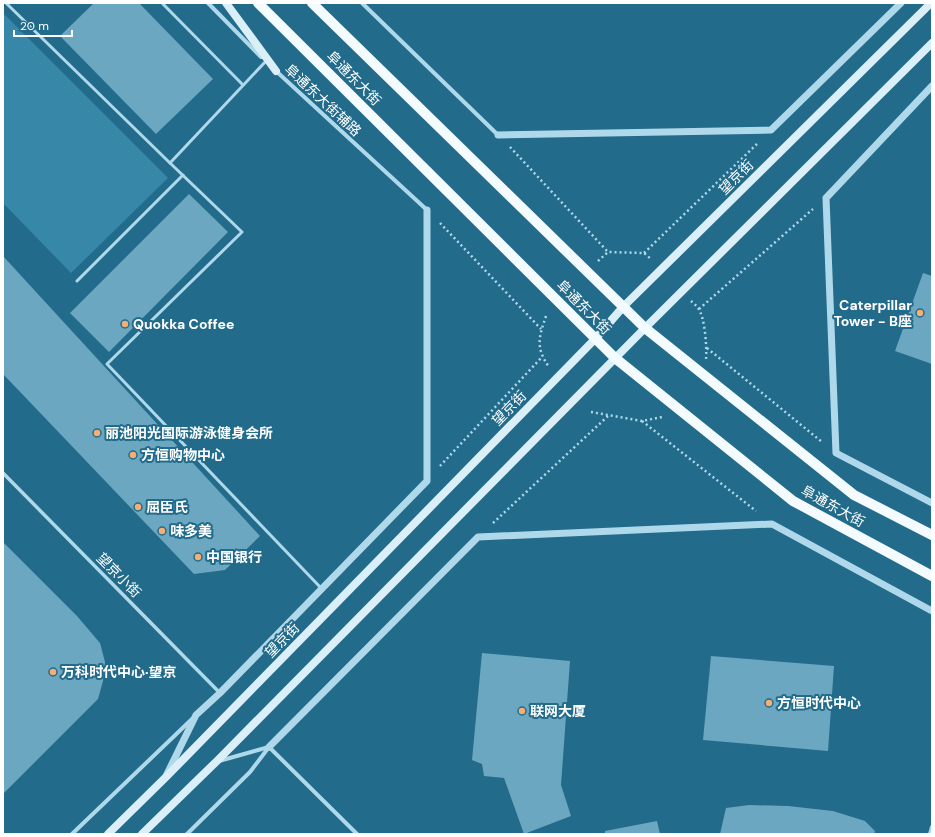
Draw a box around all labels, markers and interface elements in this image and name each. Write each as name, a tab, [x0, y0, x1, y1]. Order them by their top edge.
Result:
scale bar	[14, 12, 72, 38]
text: 20 m	[20, 18, 49, 34]
street label: 阜通东大街	[323, 47, 385, 109]
street label: 阜通东大街辅路	[281, 60, 365, 140]
street label: 望京街	[715, 156, 757, 198]
street label: 阜通东大街	[553, 276, 615, 338]
place label: Caterpillar Tower - B座	[834, 296, 912, 330]
marker: Caterpillar Tower - B座	[915, 308, 925, 318]
place label: Quokka Coffee	[133, 315, 234, 333]
marker: Quokka Coffee	[120, 319, 130, 329]
street label: 望京街	[488, 387, 530, 429]
place label: 丽池阳光国际游泳健身会所	[105, 424, 273, 442]
marker: 丽池阳光国际游泳健身会所	[92, 428, 102, 438]
place label: 方恒购物中心	[141, 446, 225, 464]
marker: 方恒购物中心	[128, 450, 138, 460]
street label: 阜通东大街	[798, 481, 868, 531]
place label: 屈臣氏	[146, 498, 188, 516]
marker: 屈臣氏	[133, 502, 143, 512]
place label: 味多美	[170, 522, 212, 540]
marker: 味多美	[157, 526, 167, 536]
place label: 中国银行	[206, 548, 262, 566]
street label: 望京小街	[93, 549, 145, 601]
marker: 中国银行	[193, 552, 203, 562]
street label: 望京街	[261, 619, 303, 661]
place label: 万科时代中心·望京	[61, 663, 177, 681]
marker: 万科时代中心·望京	[48, 667, 58, 677]
place label: 方恒时代中心	[777, 694, 861, 712]
marker: 方恒时代中心	[764, 698, 774, 708]
place label: 联网大厦	[530, 702, 586, 720]
marker: 联网大厦	[517, 706, 527, 716]

